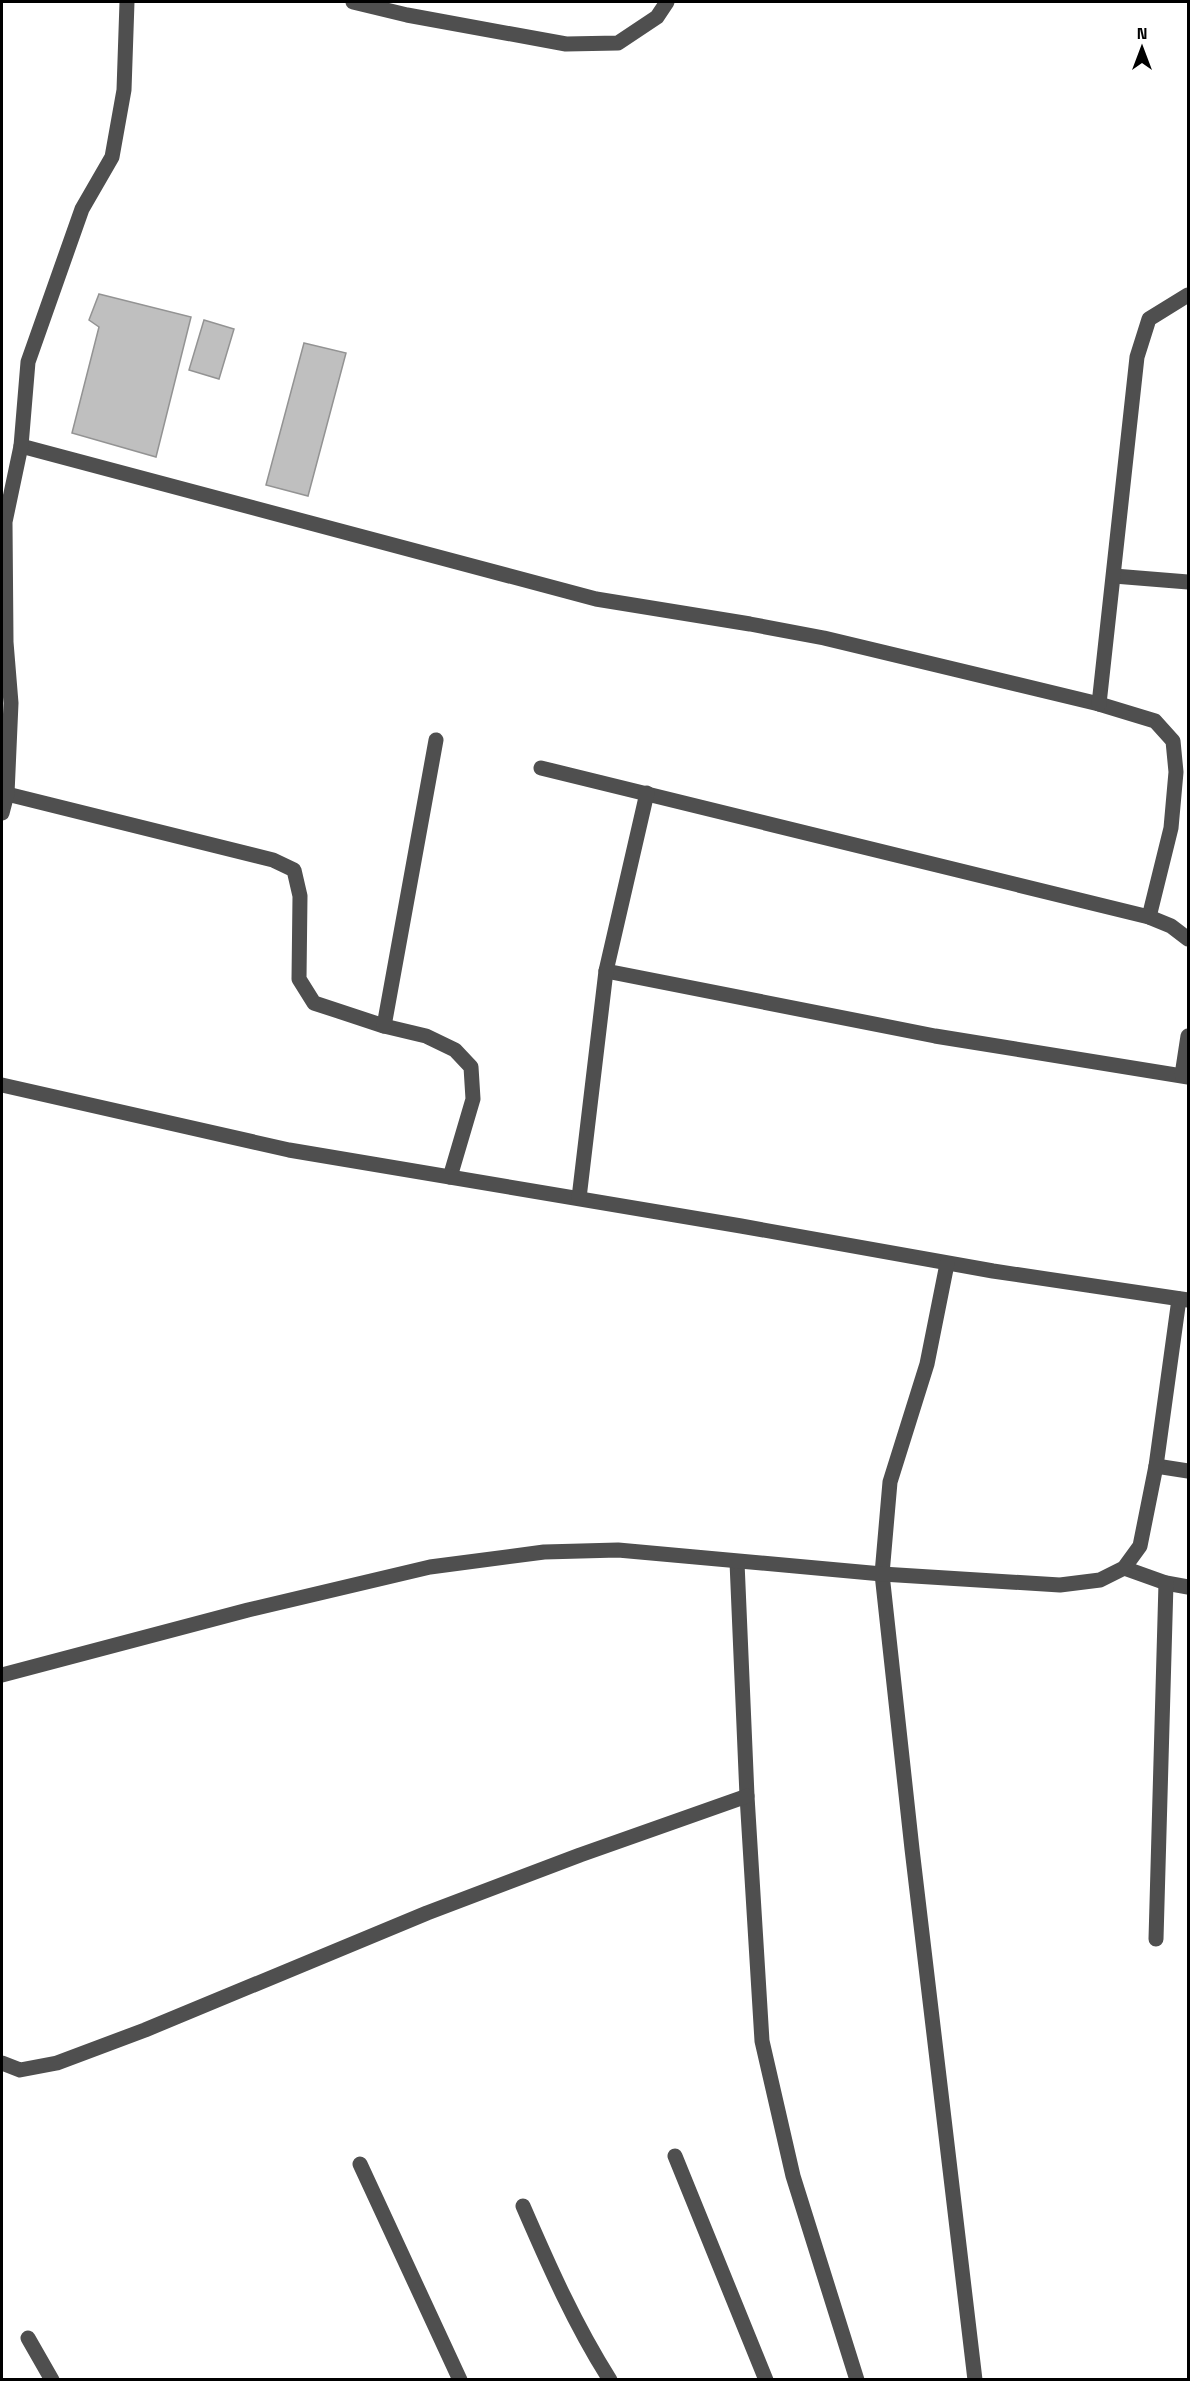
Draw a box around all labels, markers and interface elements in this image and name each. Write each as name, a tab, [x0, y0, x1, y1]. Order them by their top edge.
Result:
north arrow	[1112, 18, 1172, 78]
text: N	[1137, 23, 1147, 44]

